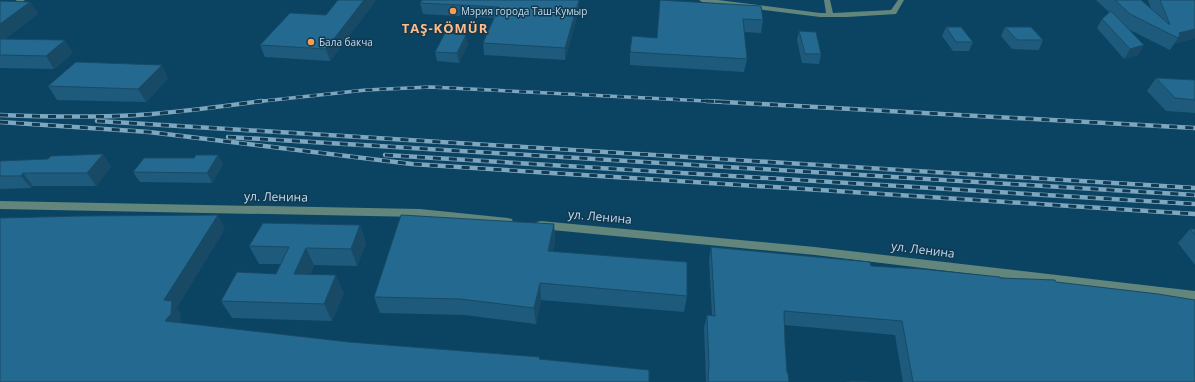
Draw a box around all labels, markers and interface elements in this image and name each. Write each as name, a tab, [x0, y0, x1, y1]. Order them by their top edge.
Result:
place label: Мэрия города Таш-Кумыр	[461, 4, 587, 18]
marker: Мэрия города Таш-Кумыр	[448, 6, 458, 16]
district label: TAŞ-KÖMÜR	[402, 19, 488, 37]
place label: Бала бакча	[319, 35, 373, 49]
marker: Бала бакча	[306, 37, 316, 47]
street label: ул. Ленина	[244, 187, 308, 206]
street label: ул. Ленина	[568, 205, 633, 228]
street label: ул. Ленина	[890, 237, 956, 262]

